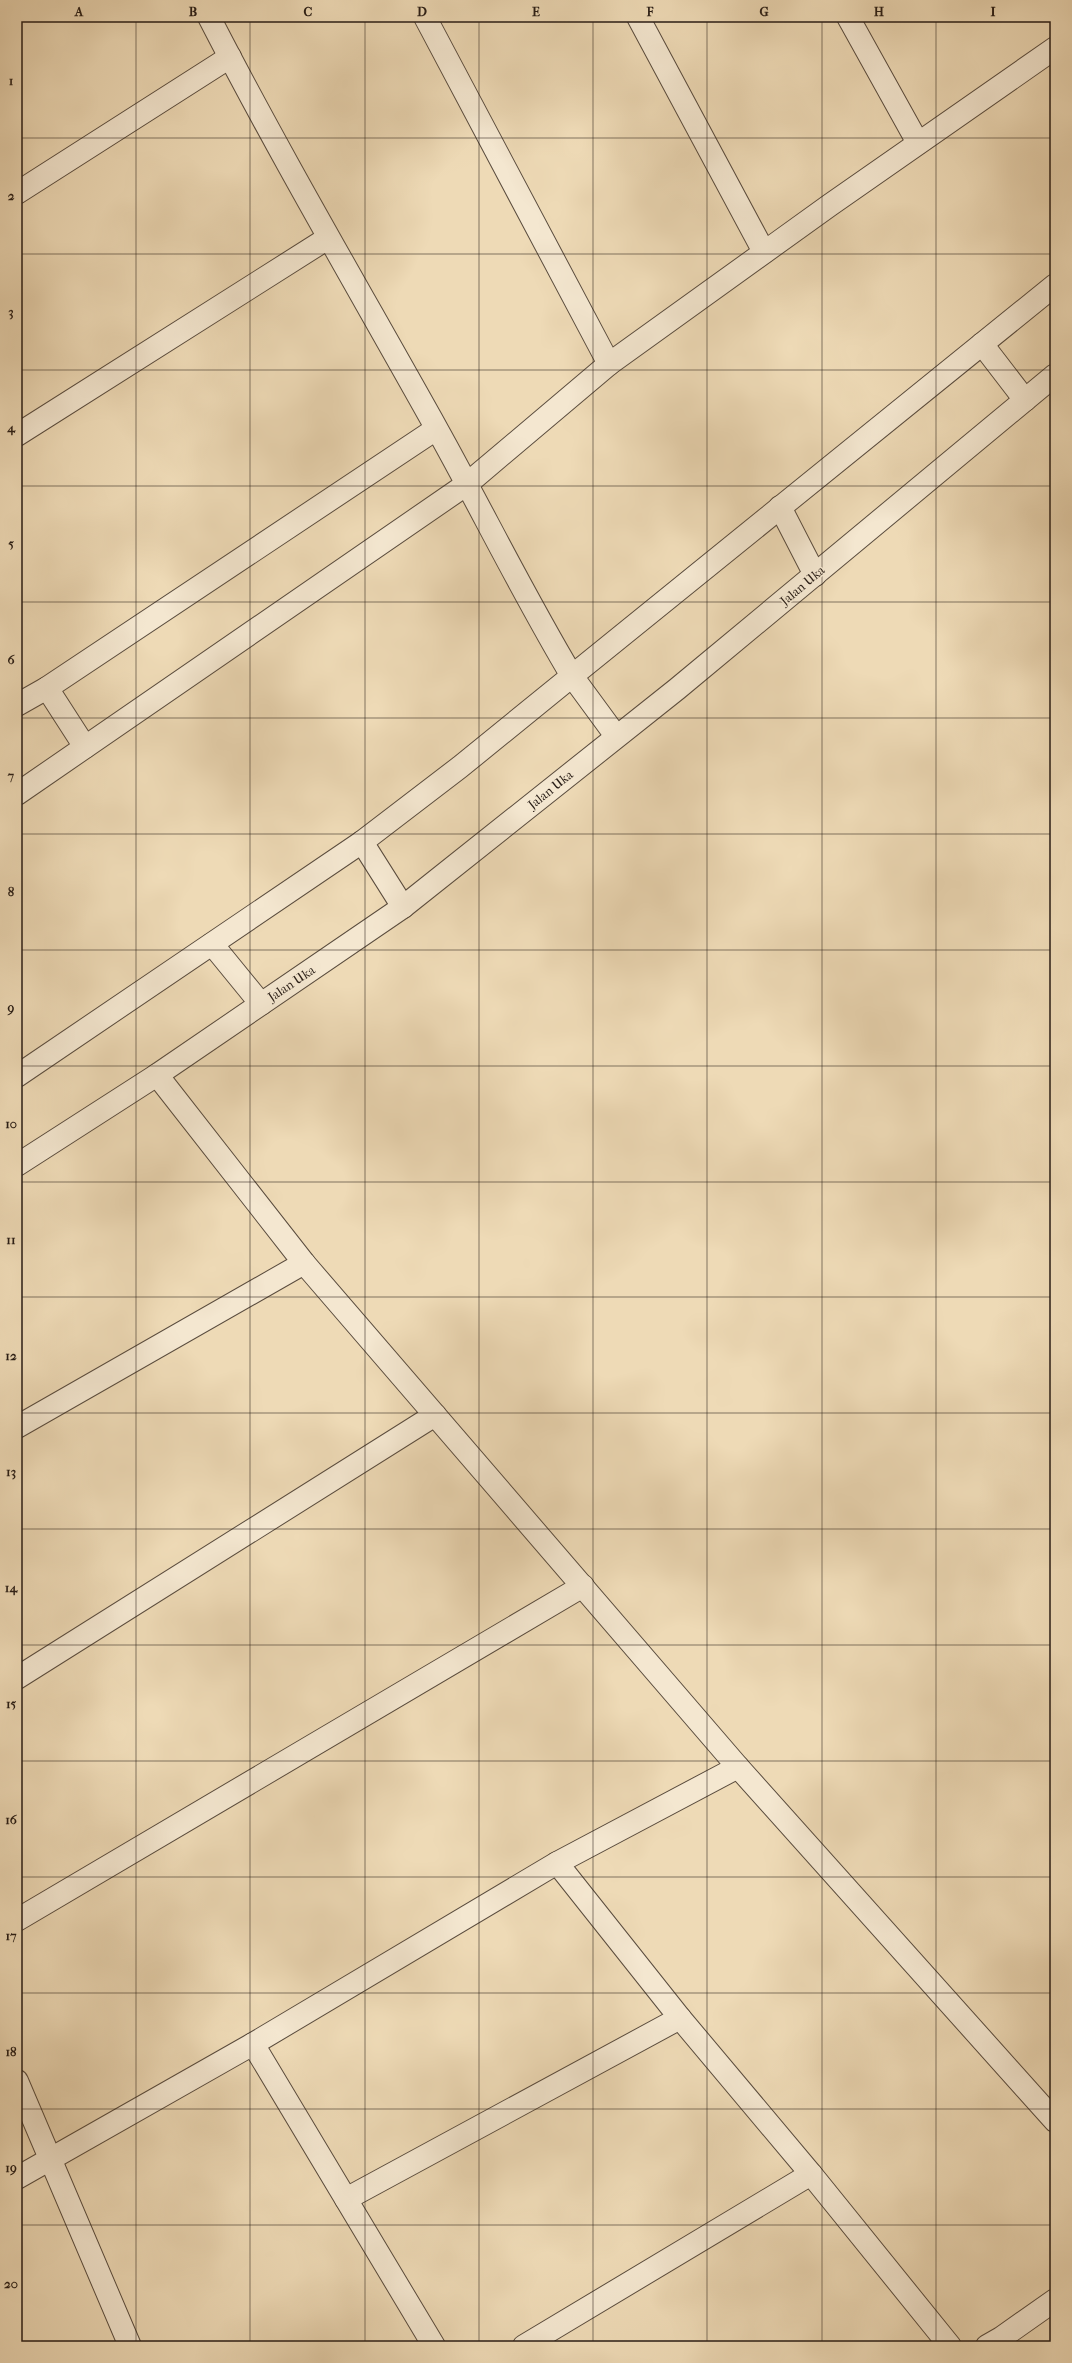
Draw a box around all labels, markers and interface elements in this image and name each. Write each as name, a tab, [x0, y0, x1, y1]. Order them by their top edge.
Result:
text: A	[74, 4, 84, 19]
text: B	[189, 4, 198, 19]
text: C	[304, 4, 313, 19]
text: D	[417, 4, 427, 19]
text: E	[532, 4, 540, 19]
text: F	[646, 4, 654, 19]
text: G	[759, 4, 769, 19]
text: H	[874, 4, 885, 19]
text: I	[990, 4, 996, 19]
text: 1	[9, 73, 14, 88]
text: 2	[8, 188, 15, 203]
text: 3	[8, 304, 14, 320]
text: 4	[6, 420, 16, 436]
text: 5	[8, 536, 14, 551]
street label: Jalan Uka	[776, 562, 828, 609]
text: 6	[7, 652, 15, 667]
street label: Jalan Uka	[524, 766, 577, 813]
text: 7	[7, 768, 15, 783]
text: 8	[8, 884, 15, 899]
street label: Jalan Uka	[264, 962, 318, 1005]
text: 9	[7, 1000, 15, 1016]
text: 10	[5, 1116, 17, 1131]
text: 11	[6, 1232, 16, 1247]
text: 12	[5, 1348, 17, 1363]
text: 13	[6, 1464, 16, 1480]
text: 14	[5, 1580, 18, 1596]
text: 15	[6, 1696, 16, 1711]
text: 16	[5, 1812, 18, 1827]
text: 17	[6, 1928, 17, 1943]
text: 18	[5, 2044, 17, 2059]
text: 19	[5, 2160, 17, 2176]
text: 20	[4, 2276, 18, 2291]

